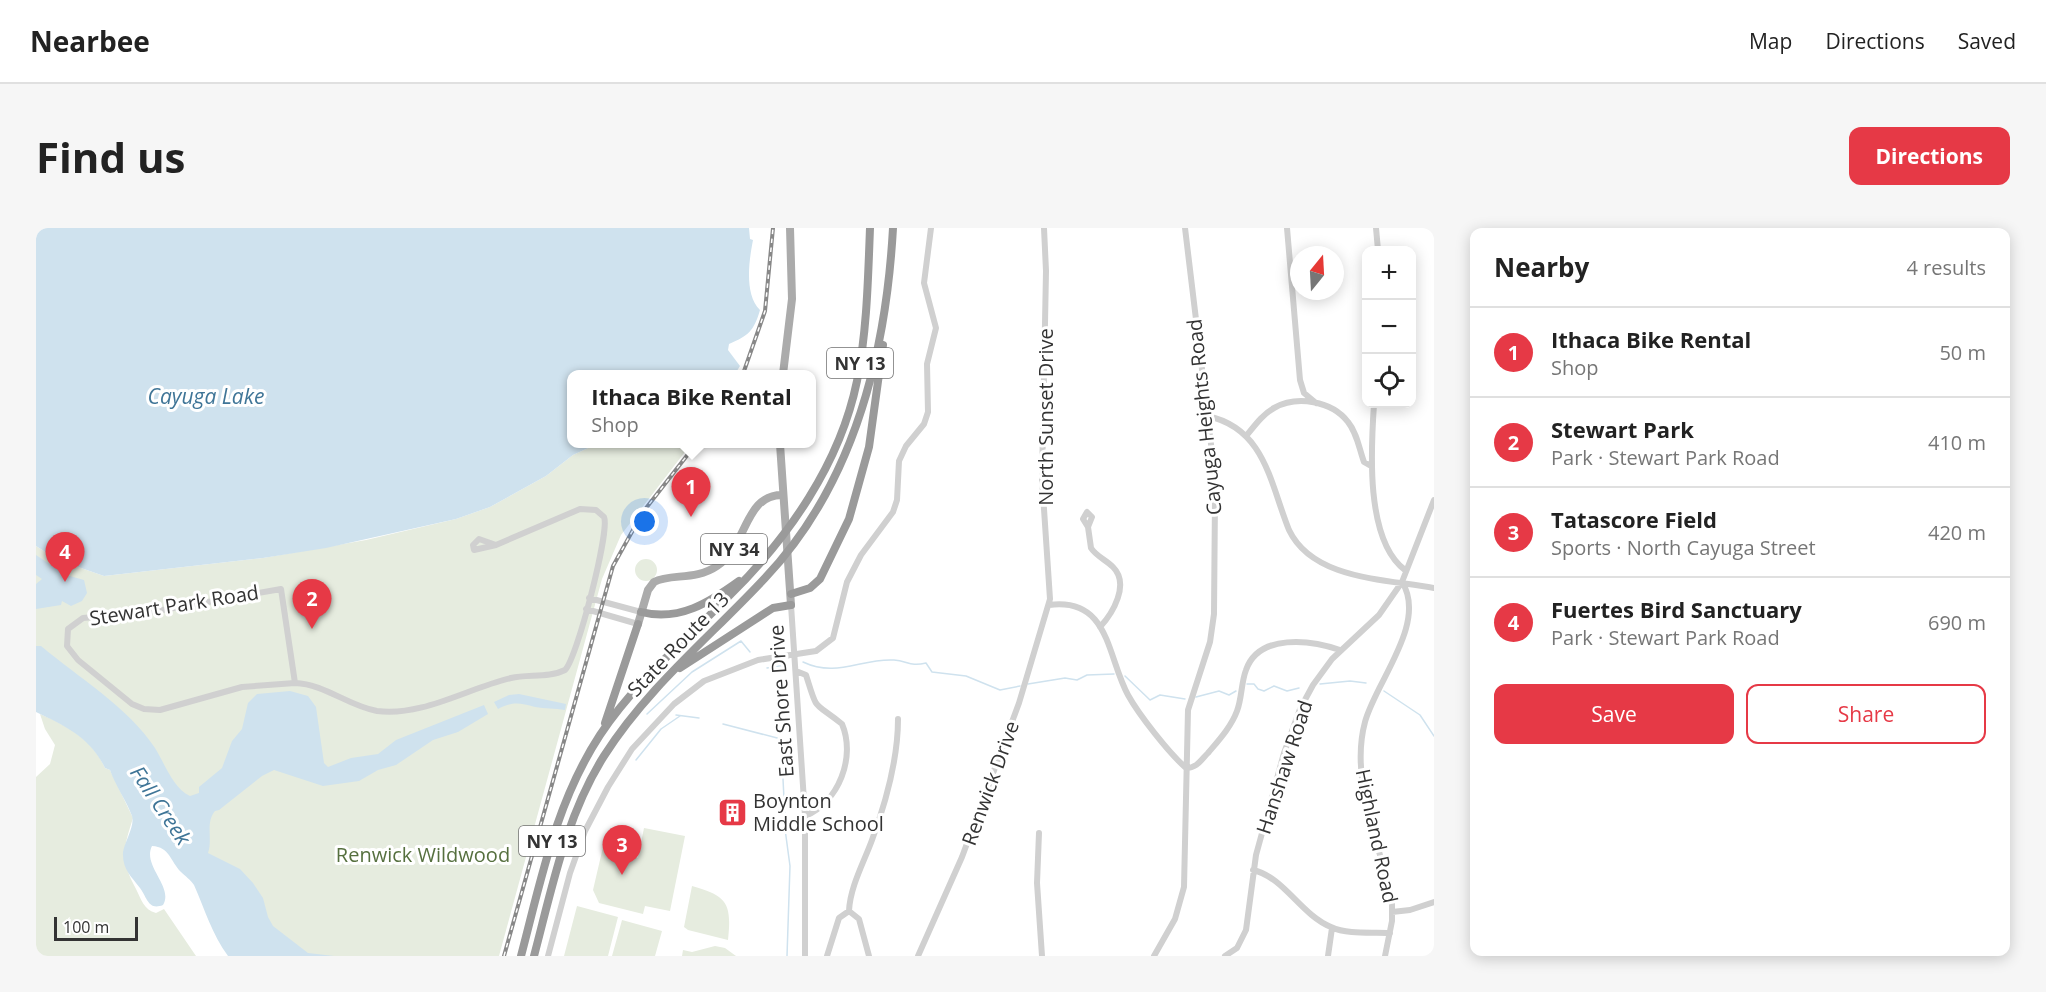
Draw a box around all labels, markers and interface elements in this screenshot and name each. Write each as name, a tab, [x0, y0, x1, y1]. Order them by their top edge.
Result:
text: Nearbee	[30, 22, 150, 60]
text: Map	[1749, 27, 1792, 55]
text: Directions	[1825, 27, 1925, 55]
text: Saved	[1958, 27, 2016, 55]
button: Directions	[1849, 127, 2010, 185]
text: Find us	[36, 128, 185, 185]
north arrow	[1290, 246, 1344, 300]
map controls	[1362, 246, 1416, 408]
button: +	[1362, 246, 1416, 300]
text: Nearby	[1494, 249, 1589, 285]
text: 4 results	[1906, 254, 1986, 281]
button: −	[1362, 300, 1416, 354]
street label: Cayuga Heights Road	[1180, 318, 1228, 516]
text: Ithaca Bike Rental	[1551, 324, 1751, 354]
street label: North Sunset Drive	[1032, 328, 1059, 506]
text: 1	[1508, 339, 1519, 366]
text: 50 m	[1939, 339, 1986, 366]
road number: NY 13	[827, 348, 893, 378]
button: locate	[1362, 354, 1416, 408]
text: Shop	[1551, 354, 1599, 381]
popup	[567, 370, 816, 448]
text: Ithaca Bike Rental	[591, 381, 792, 411]
water label: Cayuga Lake	[148, 382, 264, 410]
text: Shop	[591, 411, 639, 438]
text: Stewart Park	[1551, 414, 1694, 444]
text: 2	[1508, 429, 1519, 456]
text: 410 m	[1928, 429, 1986, 456]
text: Park · Stewart Park Road	[1551, 444, 1780, 471]
pin: 1	[672, 468, 710, 517]
text: Tatascore Field	[1551, 504, 1717, 534]
your location	[630, 507, 659, 536]
text: 3	[1508, 519, 1519, 546]
text: 420 m	[1928, 519, 1986, 546]
pin: 4	[45, 532, 84, 582]
road number: NY 34	[701, 534, 767, 564]
text: Sports · North Cayuga Street	[1551, 534, 1816, 561]
street label: Stewart Park Road	[87, 578, 261, 632]
pin: 2	[292, 580, 332, 629]
street label: State Route 13	[621, 586, 735, 702]
text: Fuertes Bird Sanctuary	[1551, 594, 1802, 624]
text: 4	[1508, 609, 1519, 636]
text: 690 m	[1928, 609, 1986, 636]
street label: East Shore Drive	[762, 624, 800, 778]
text: Park · Stewart Park Road	[1551, 624, 1780, 651]
button: Save	[1494, 684, 1734, 744]
button: Share	[1746, 684, 1986, 744]
street label: Hanshaw Road	[1250, 697, 1318, 837]
street label: Renwick Drive	[955, 717, 1025, 849]
water label: Fall Creek	[124, 760, 198, 851]
street label: Highland Road	[1350, 766, 1404, 906]
place label: Boynton Middle School	[753, 787, 884, 837]
building icon: Boynton Middle School	[716, 796, 748, 828]
road number: NY 13	[519, 826, 585, 856]
pin: 3	[602, 826, 642, 875]
park label: Renwick Wildwood	[336, 841, 510, 868]
scale bar	[54, 914, 138, 942]
text: 100 m	[63, 916, 109, 938]

